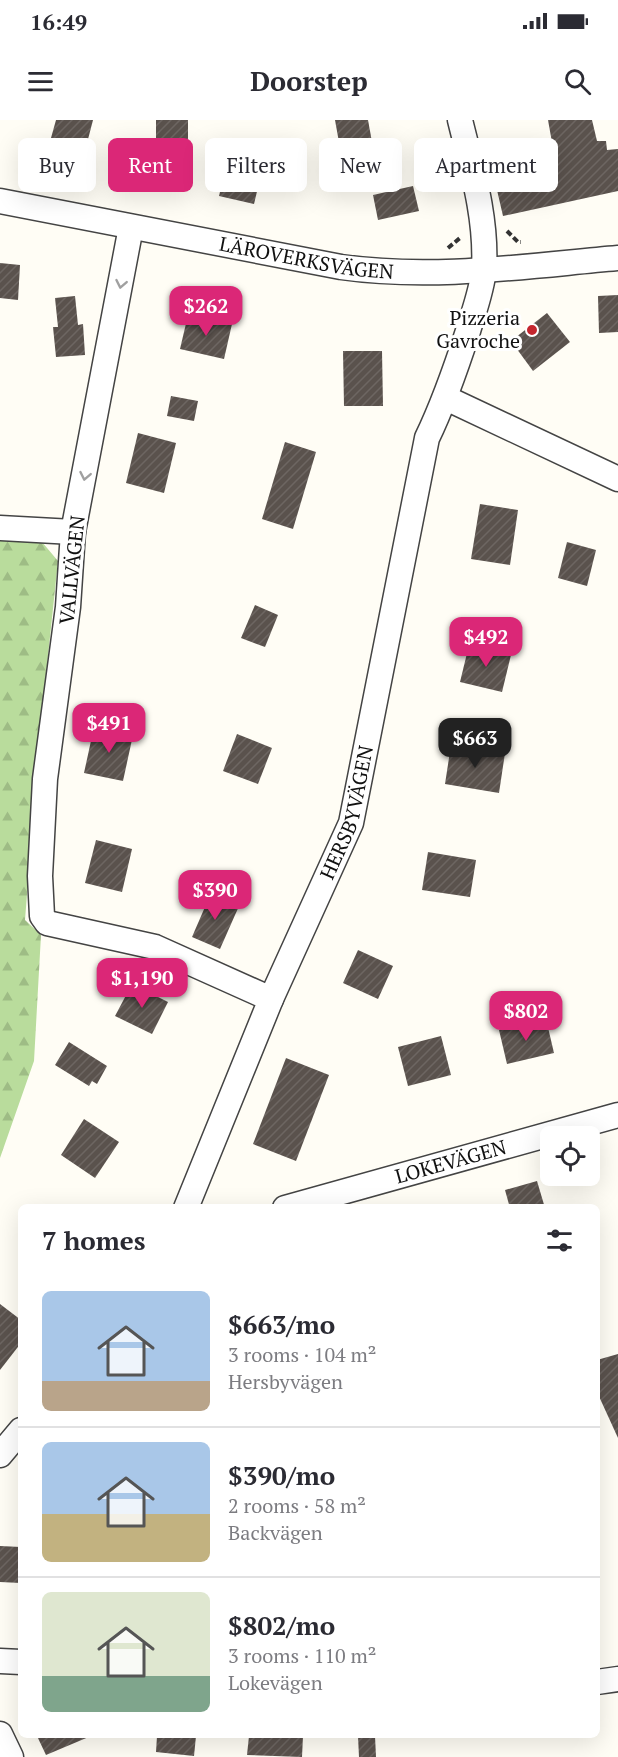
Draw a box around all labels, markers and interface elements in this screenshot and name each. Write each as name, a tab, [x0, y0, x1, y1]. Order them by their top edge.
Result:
text: 16:49	[30, 7, 87, 36]
text: Doorstep	[250, 63, 368, 99]
icon: menu	[24, 65, 57, 98]
icon: search	[561, 65, 594, 98]
chip: Buy	[18, 138, 96, 192]
chip: Rent	[108, 138, 193, 192]
chip: Filters	[205, 138, 307, 192]
chip: New	[319, 138, 402, 192]
chip: Apartment	[414, 138, 558, 192]
street label: LÄROVERKSVÄGEN	[217, 230, 395, 285]
one-way arrow	[115, 279, 128, 289]
pin: $262	[170, 286, 242, 337]
text: $262	[183, 292, 229, 319]
place label: Pizzeria Gavroche	[436, 304, 520, 354]
marker: Pizzeria Gavroche	[525, 323, 539, 337]
one-way arrow	[79, 471, 92, 481]
street label: VALLVÄGEN	[52, 514, 91, 626]
pin: $492	[450, 617, 522, 668]
text: $492	[463, 623, 509, 650]
pin: $491	[73, 703, 145, 754]
text: $491	[86, 709, 132, 736]
pin: $663	[439, 718, 511, 769]
text: $663	[452, 724, 498, 751]
street label: HERSBYVÄGEN	[313, 743, 379, 883]
pin: $390	[179, 870, 251, 921]
text: $390	[192, 876, 238, 903]
pin: $1,190	[93, 958, 191, 1009]
text: $1,190	[111, 964, 173, 991]
pin: $802	[490, 991, 562, 1042]
text: $802	[503, 997, 549, 1024]
map controls	[540, 1126, 600, 1186]
button: locate	[540, 1126, 600, 1186]
street label: LOKEVÄGEN	[392, 1133, 509, 1190]
text: 7 homes	[42, 1223, 146, 1257]
icon: filters	[543, 1224, 576, 1257]
text: $663/mo	[228, 1307, 335, 1341]
icon: home	[90, 1315, 162, 1387]
text: 3 rooms · 104 m²	[228, 1341, 376, 1368]
text: Hersbyvägen	[228, 1368, 343, 1395]
text: $390/mo	[228, 1458, 335, 1492]
icon: home	[90, 1466, 162, 1538]
text: 2 rooms · 58 m²	[228, 1492, 366, 1519]
text: Backvägen	[228, 1519, 323, 1546]
text: $802/mo	[228, 1608, 335, 1642]
icon: home	[90, 1616, 162, 1688]
text: 3 rooms · 110 m²	[228, 1642, 376, 1669]
text: Lokevägen	[228, 1669, 323, 1696]

